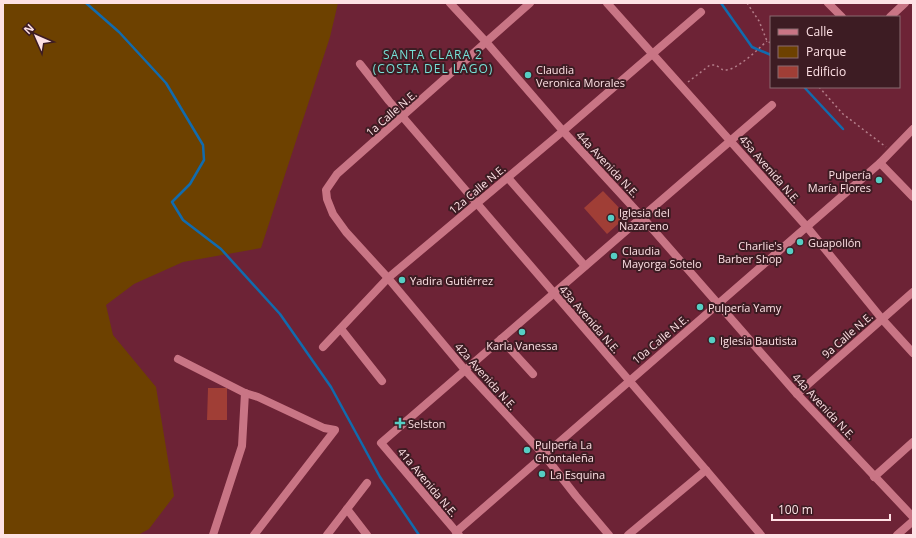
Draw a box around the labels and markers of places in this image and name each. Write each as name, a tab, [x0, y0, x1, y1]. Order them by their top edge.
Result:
place label: Claudia Veronica Morales	[536, 62, 625, 90]
marker: Claudia Veronica Morales	[523, 70, 533, 80]
place label: Pulpería María Flores	[808, 167, 871, 195]
marker: Pulpería María Flores	[874, 175, 884, 185]
place label: Iglesia del Nazareno	[619, 205, 670, 233]
marker: Iglesia del Nazareno	[606, 213, 616, 223]
place label: Guapollón	[808, 235, 861, 250]
marker: Guapollón	[795, 237, 805, 247]
place label: Charlie's Barber Shop	[718, 238, 782, 266]
place label: Claudia Mayorga Sotelo	[622, 243, 702, 271]
marker: Charlie's Barber Shop	[785, 246, 795, 256]
marker: Claudia Mayorga Sotelo	[609, 251, 619, 261]
place label: Yadira Gutiérrez	[410, 273, 493, 288]
marker: Yadira Gutiérrez	[397, 275, 407, 285]
place label: Pulpería Yamy	[708, 300, 782, 315]
marker: Pulpería Yamy	[695, 302, 705, 312]
marker: Karla Vanessa	[517, 327, 527, 337]
place label: Iglesia Bautista	[720, 333, 797, 348]
marker: Iglesia Bautista	[707, 335, 717, 345]
place label: Karla Vanessa	[486, 338, 558, 353]
place label: Selston	[408, 416, 446, 431]
marker: Selston	[395, 418, 405, 428]
place label: Pulpería La Chontaleña	[535, 437, 594, 465]
marker: Pulpería La Chontaleña	[522, 445, 532, 455]
place label: La Esquina	[550, 467, 605, 482]
marker: La Esquina	[537, 469, 547, 479]

